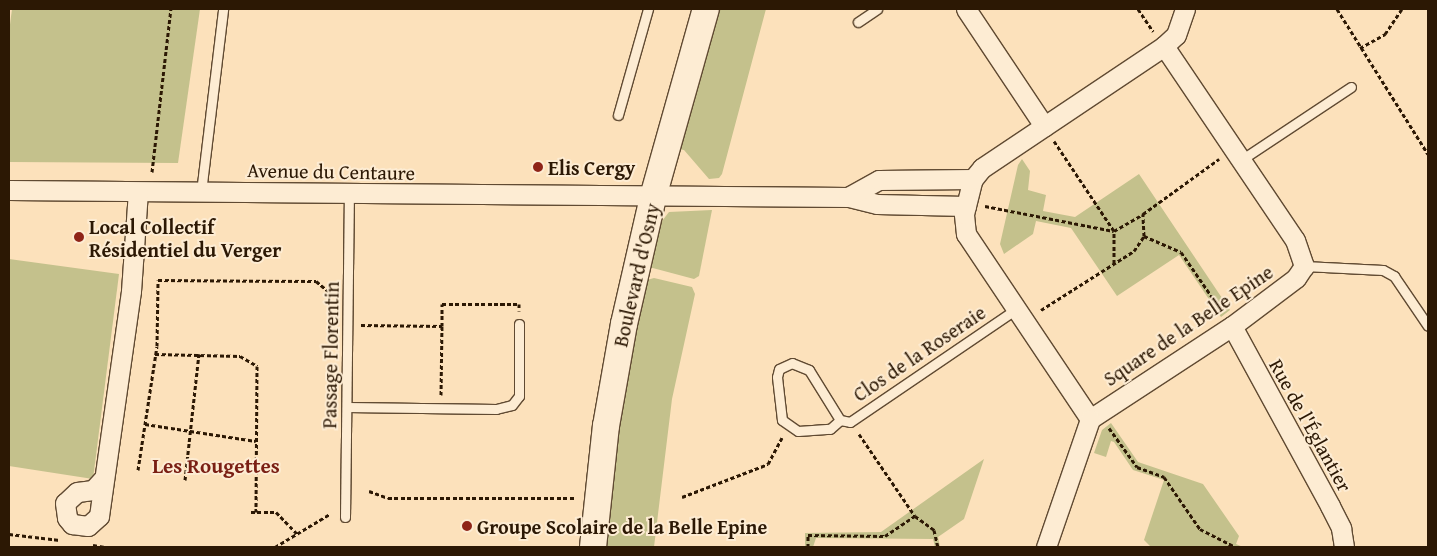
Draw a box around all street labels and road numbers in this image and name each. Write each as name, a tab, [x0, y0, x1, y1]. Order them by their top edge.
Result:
street label: Avenue du Centaure	[247, 158, 415, 184]
street label: Boulevard d'Osny	[608, 201, 664, 349]
street label: Square de la Belle Epine	[1099, 259, 1277, 391]
street label: Passage Florentin	[317, 281, 343, 429]
street label: Clos de la Roseraie	[848, 300, 990, 406]
street label: Rue de l'Églantier	[1265, 354, 1357, 496]

